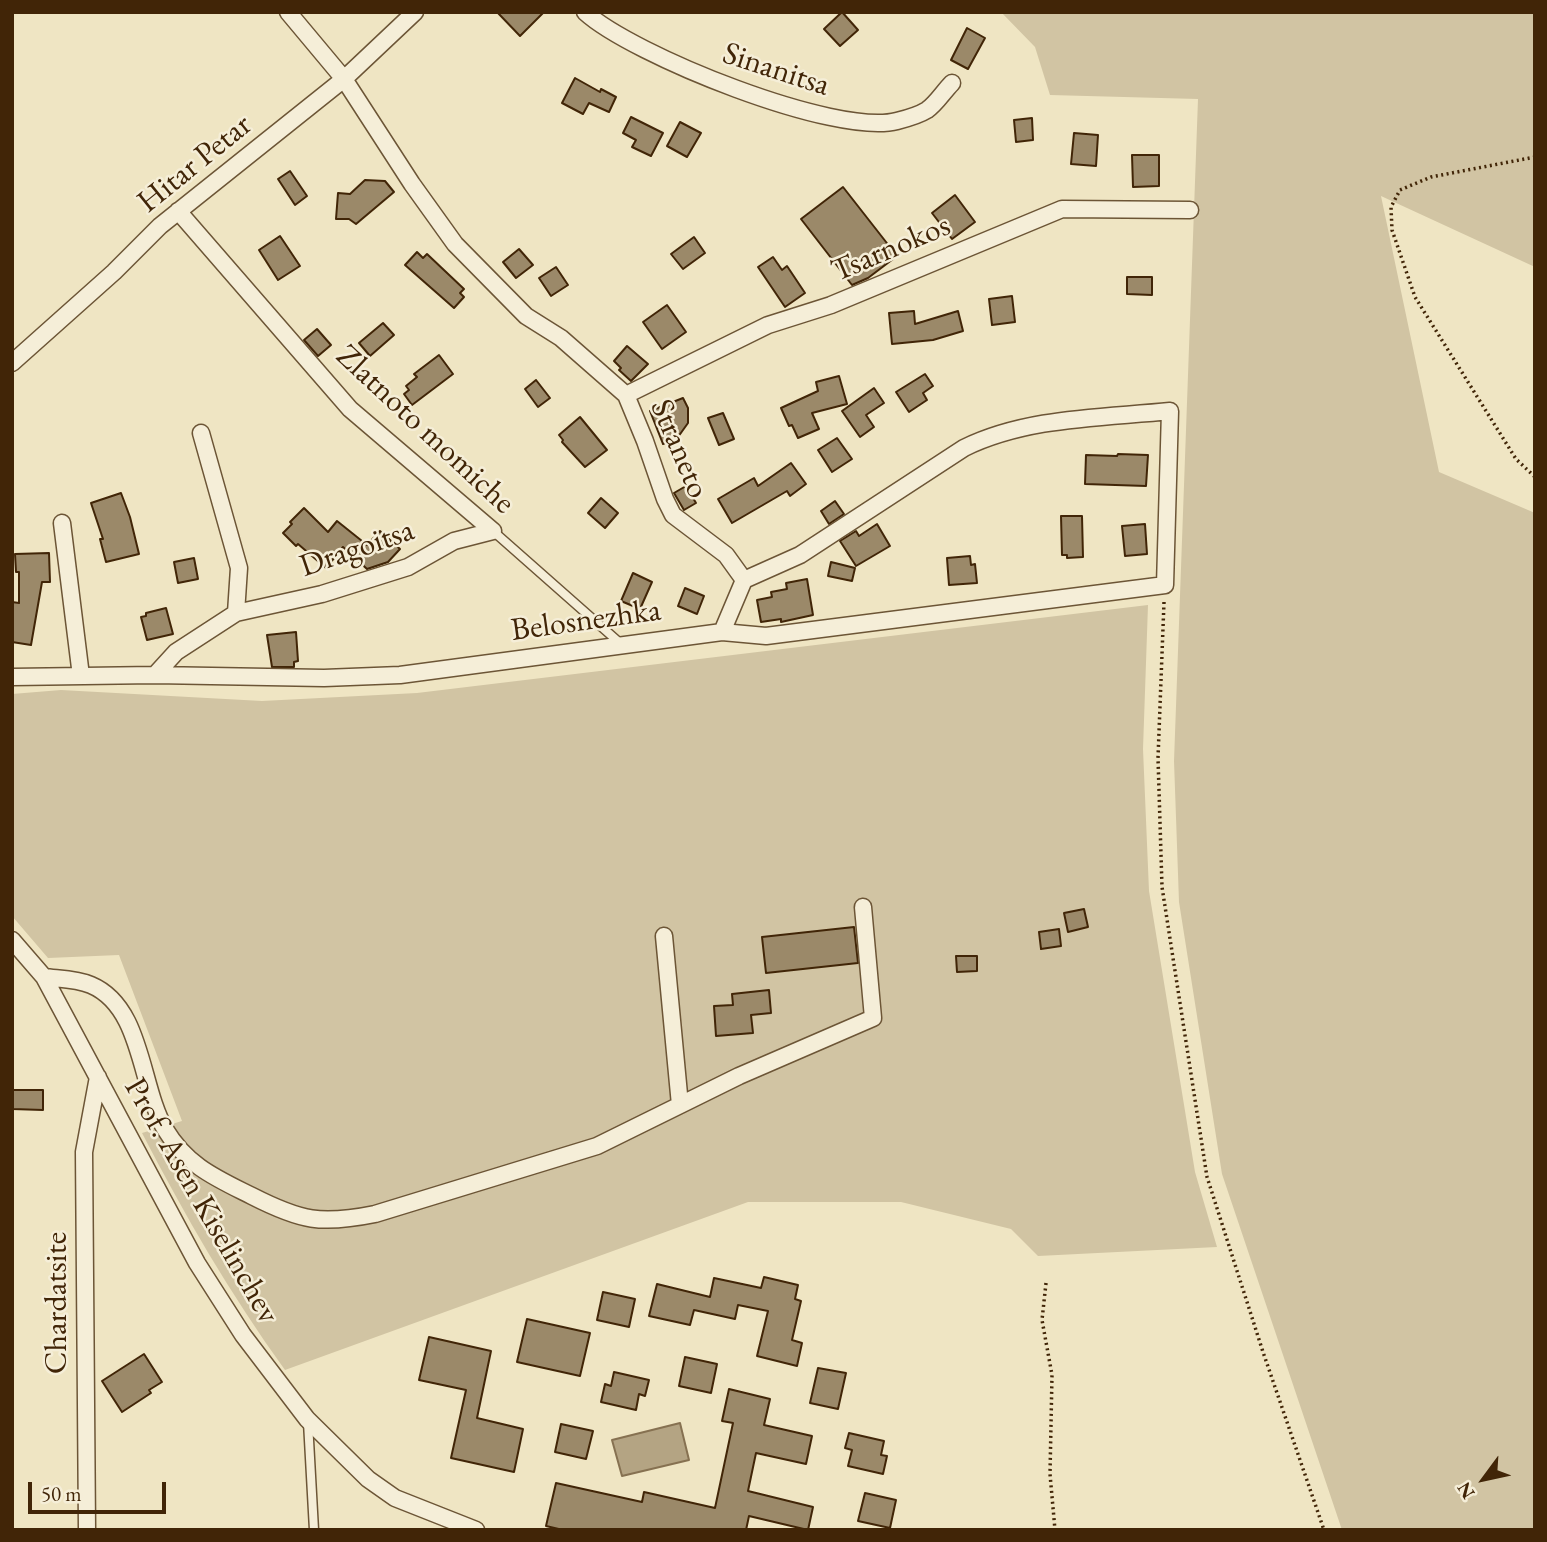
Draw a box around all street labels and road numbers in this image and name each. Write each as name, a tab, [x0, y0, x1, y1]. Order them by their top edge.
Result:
street label: Sinanitsa	[718, 35, 834, 105]
street label: Hitar Petar	[130, 106, 260, 222]
street label: Tsarnokos	[826, 207, 956, 291]
street label: Zlatnoto momiche	[328, 337, 522, 523]
street label: Straneto	[641, 394, 717, 504]
street label: Dragoitsa	[295, 512, 419, 586]
street label: Belosnezhka	[509, 591, 663, 651]
street label: Prof. Asen Kiselinchev	[115, 1071, 287, 1331]
street label: Chardatsite	[38, 1232, 76, 1374]

